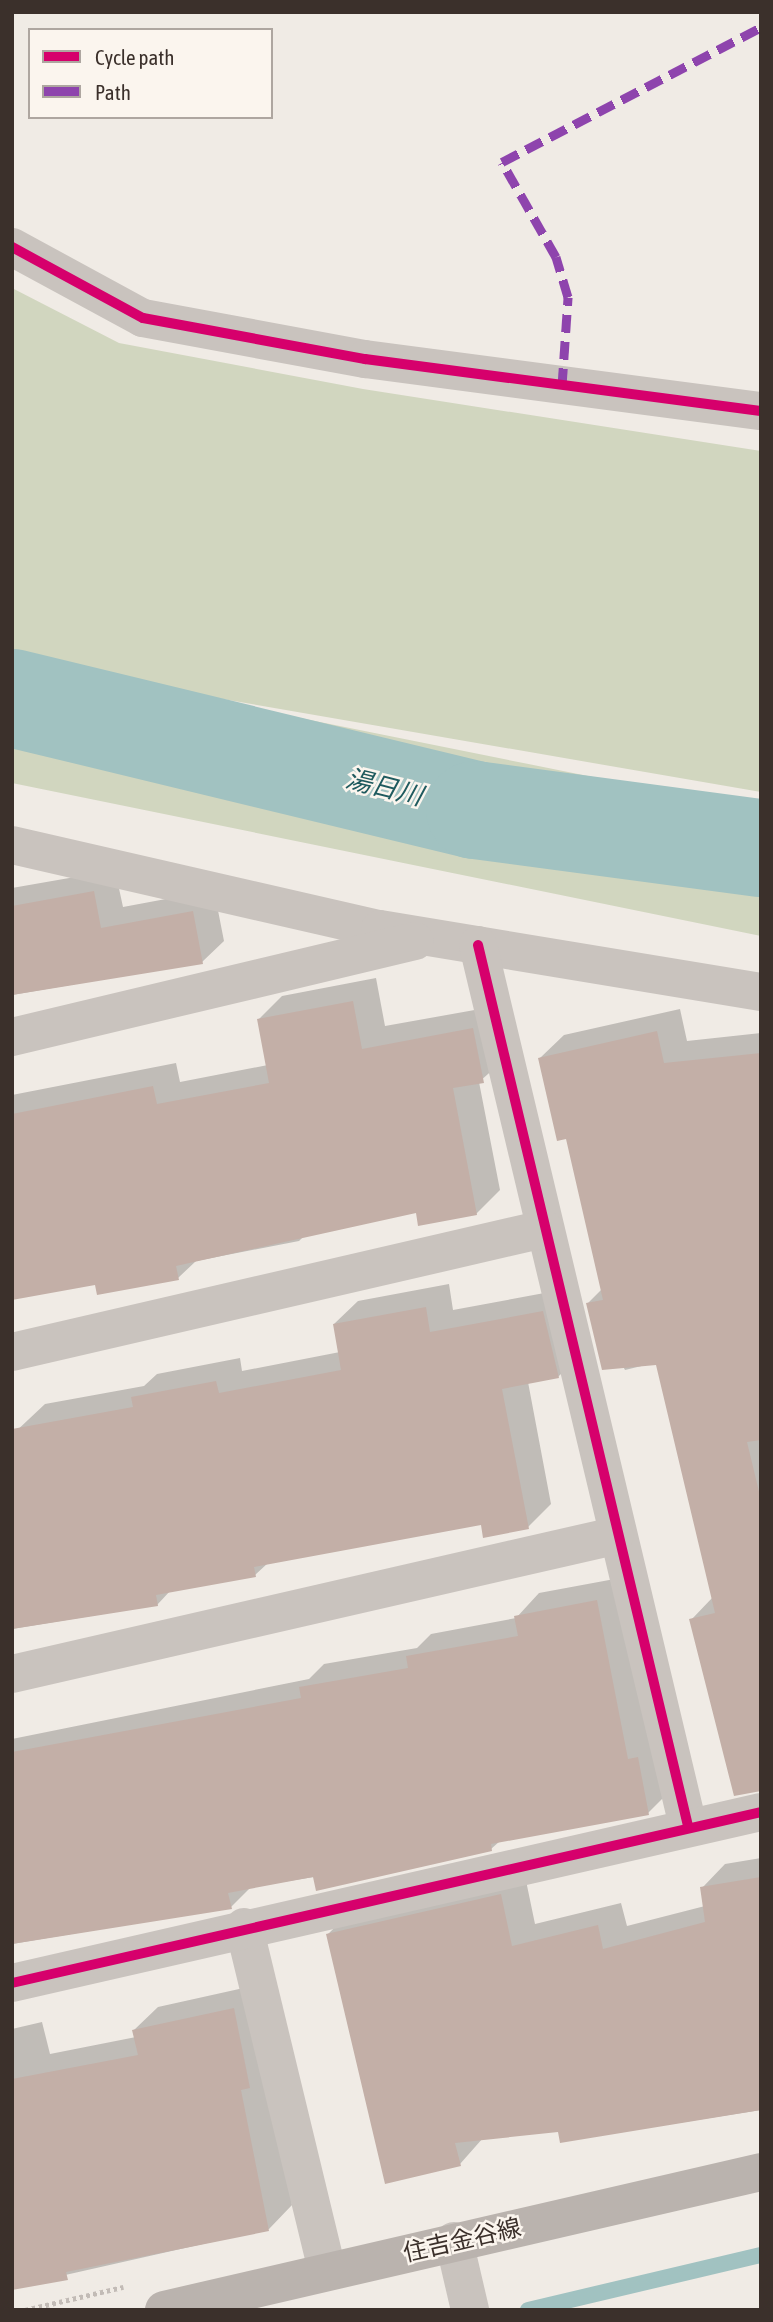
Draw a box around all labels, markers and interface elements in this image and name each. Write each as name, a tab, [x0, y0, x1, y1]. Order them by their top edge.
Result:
legend	[28, 28, 273, 119]
text: Cycle path	[95, 45, 174, 69]
text: Path	[95, 80, 131, 104]
water label: 湯日川	[342, 763, 426, 813]
street label: 住吉金谷線	[400, 2212, 524, 2268]

